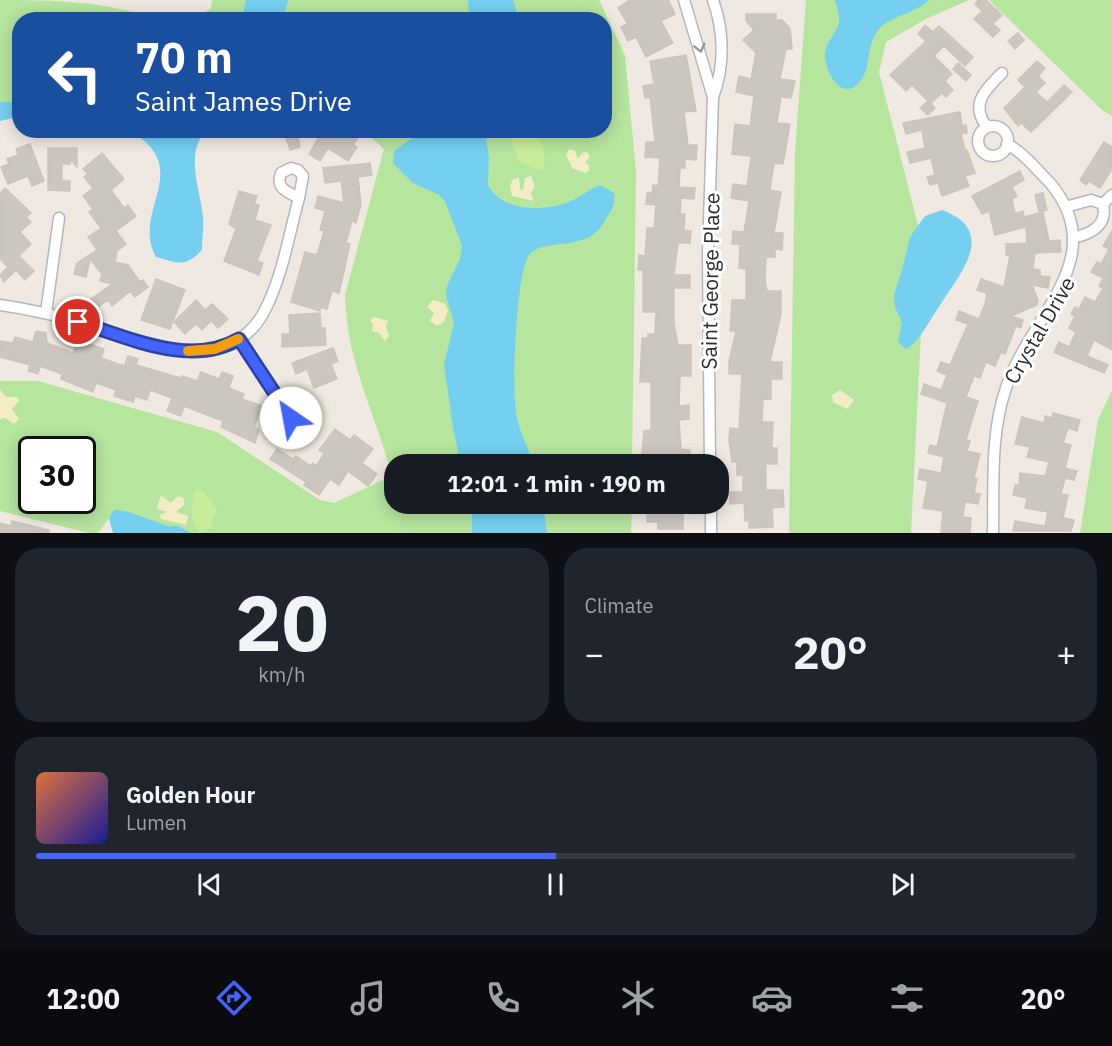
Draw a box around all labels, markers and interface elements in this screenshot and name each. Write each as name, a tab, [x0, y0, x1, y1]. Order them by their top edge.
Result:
text: 70 m	[135, 30, 233, 85]
icon: left	[36, 36, 114, 114]
one-way arrow	[692, 43, 705, 53]
text: Saint James Drive	[135, 83, 352, 118]
street label: Saint George Place	[694, 192, 726, 370]
street label: Crystal Drive	[997, 271, 1081, 389]
pin	[52, 296, 103, 347]
icon: arrive	[61, 305, 94, 338]
position arrow	[259, 386, 323, 450]
speed limit sign: 30	[18, 436, 96, 514]
text: 12:01 · 1 min · 190 m	[447, 469, 666, 498]
text: 20	[235, 571, 329, 672]
text: Climate	[585, 592, 653, 619]
text: 20°	[793, 623, 868, 681]
text: −	[585, 632, 604, 675]
text: +	[1056, 632, 1076, 675]
text: km/h	[258, 661, 305, 688]
text: Golden Hour	[126, 780, 255, 809]
text: Lumen	[126, 809, 187, 836]
icon: previous	[193, 868, 226, 901]
icon: pause	[539, 868, 572, 901]
icon: next	[886, 868, 919, 901]
icon: directions	[213, 977, 255, 1019]
icon: music	[347, 977, 389, 1019]
icon: phone	[482, 977, 524, 1019]
icon: climate	[617, 977, 659, 1019]
icon: car	[751, 977, 793, 1019]
icon: filters	[886, 977, 928, 1019]
text: 12:00	[46, 981, 120, 1016]
text: 20°	[1021, 981, 1066, 1016]

